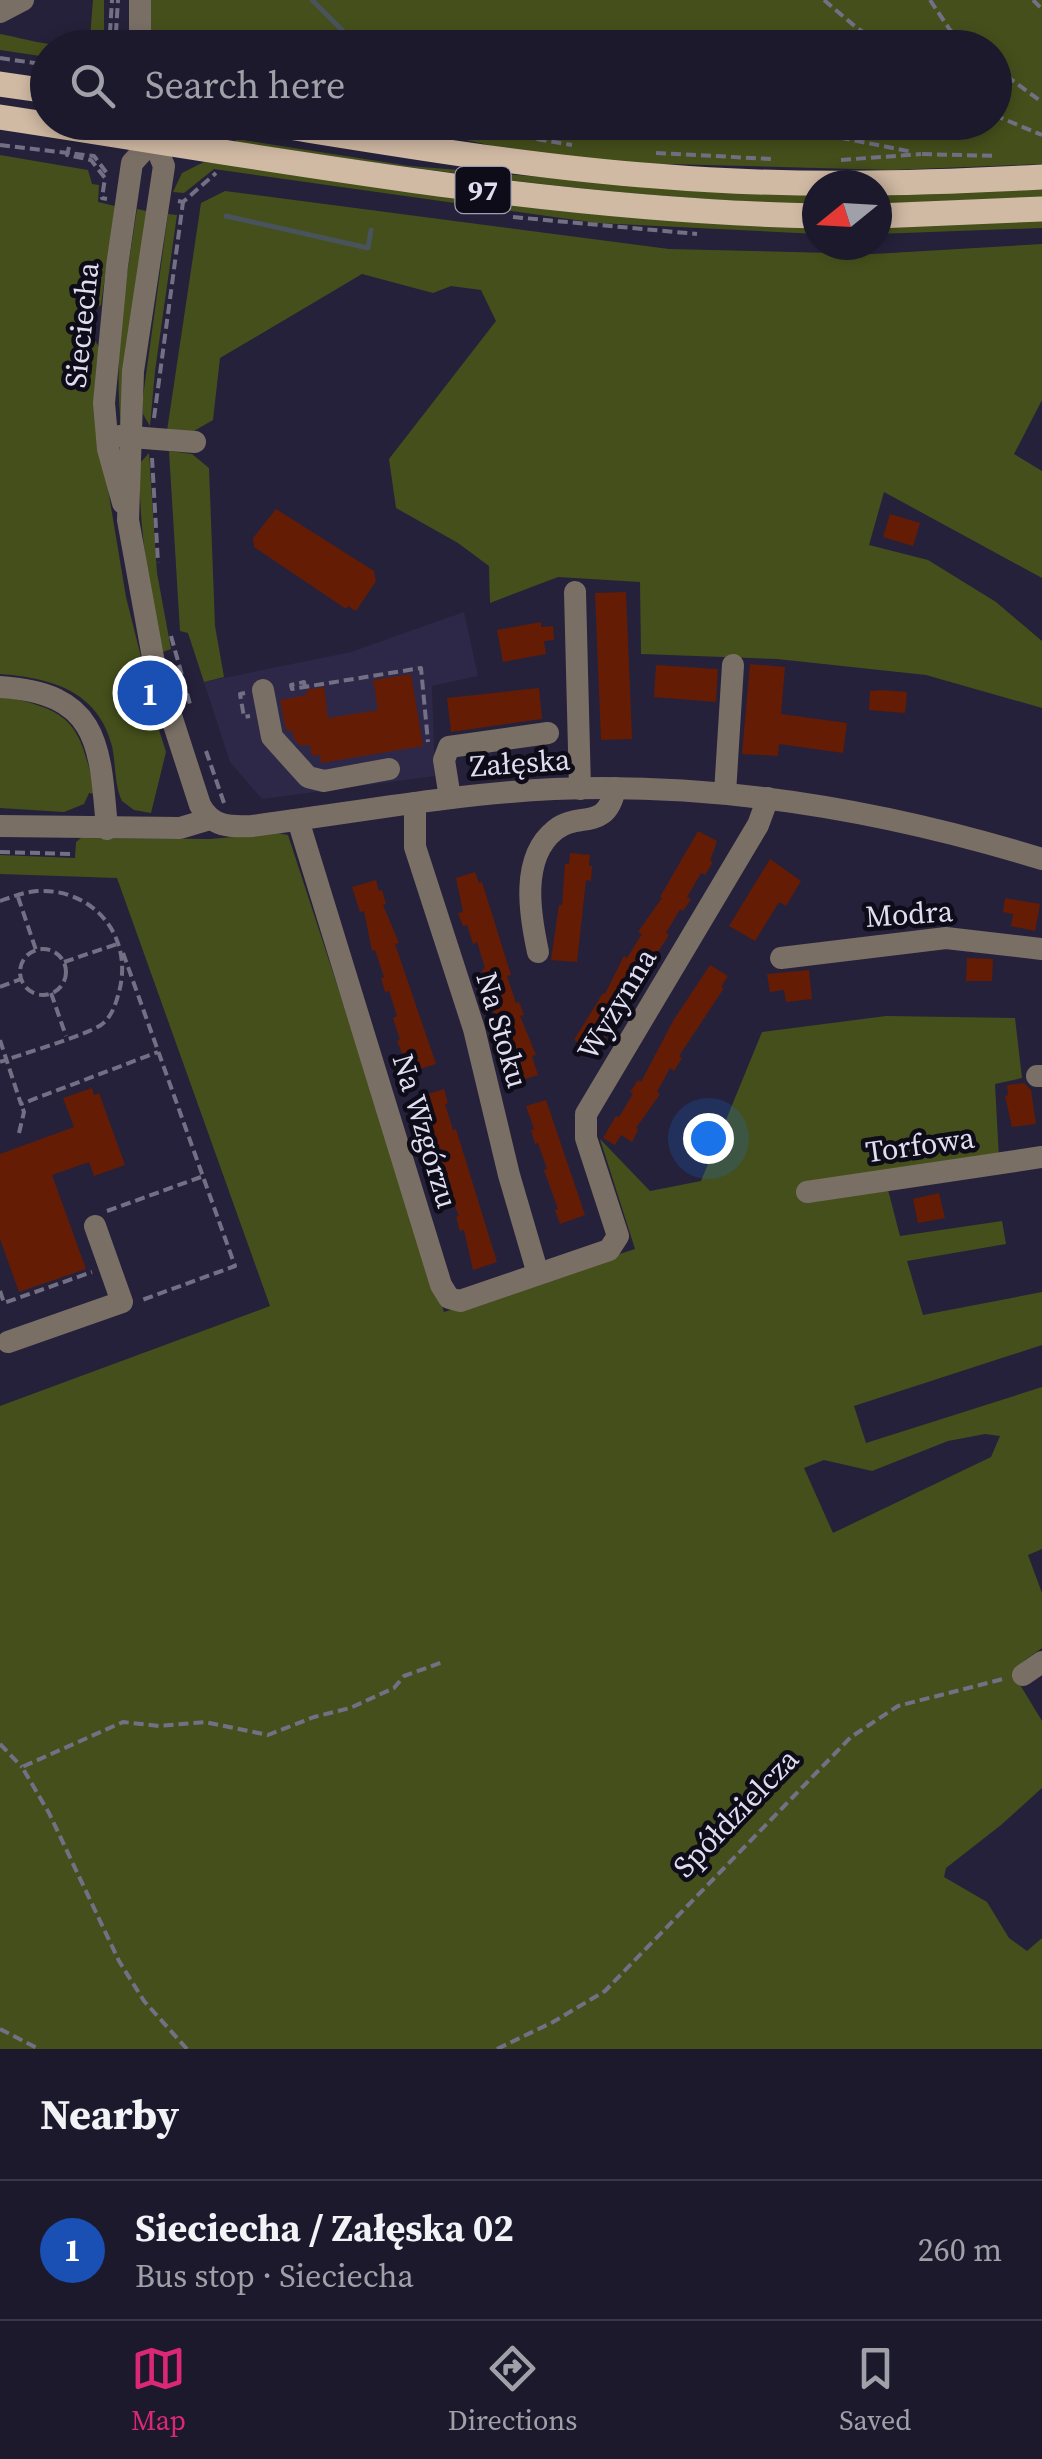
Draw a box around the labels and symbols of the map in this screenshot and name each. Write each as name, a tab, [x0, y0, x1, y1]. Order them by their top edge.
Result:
road number: 97	[456, 167, 510, 213]
north arrow	[802, 170, 892, 260]
street label: Sieciecha	[55, 259, 109, 390]
pin: 1	[118, 656, 182, 730]
street label: Załęska	[468, 738, 572, 786]
street label: Modra	[864, 890, 955, 937]
street label: Wyżynna	[567, 940, 666, 1067]
street label: Na Stoku	[466, 967, 539, 1093]
street label: Na Wzgórzu	[383, 1049, 468, 1213]
your location	[683, 1113, 734, 1164]
street label: Torfowa	[863, 1116, 978, 1172]
street label: Spółdzielcza	[664, 1739, 808, 1886]

